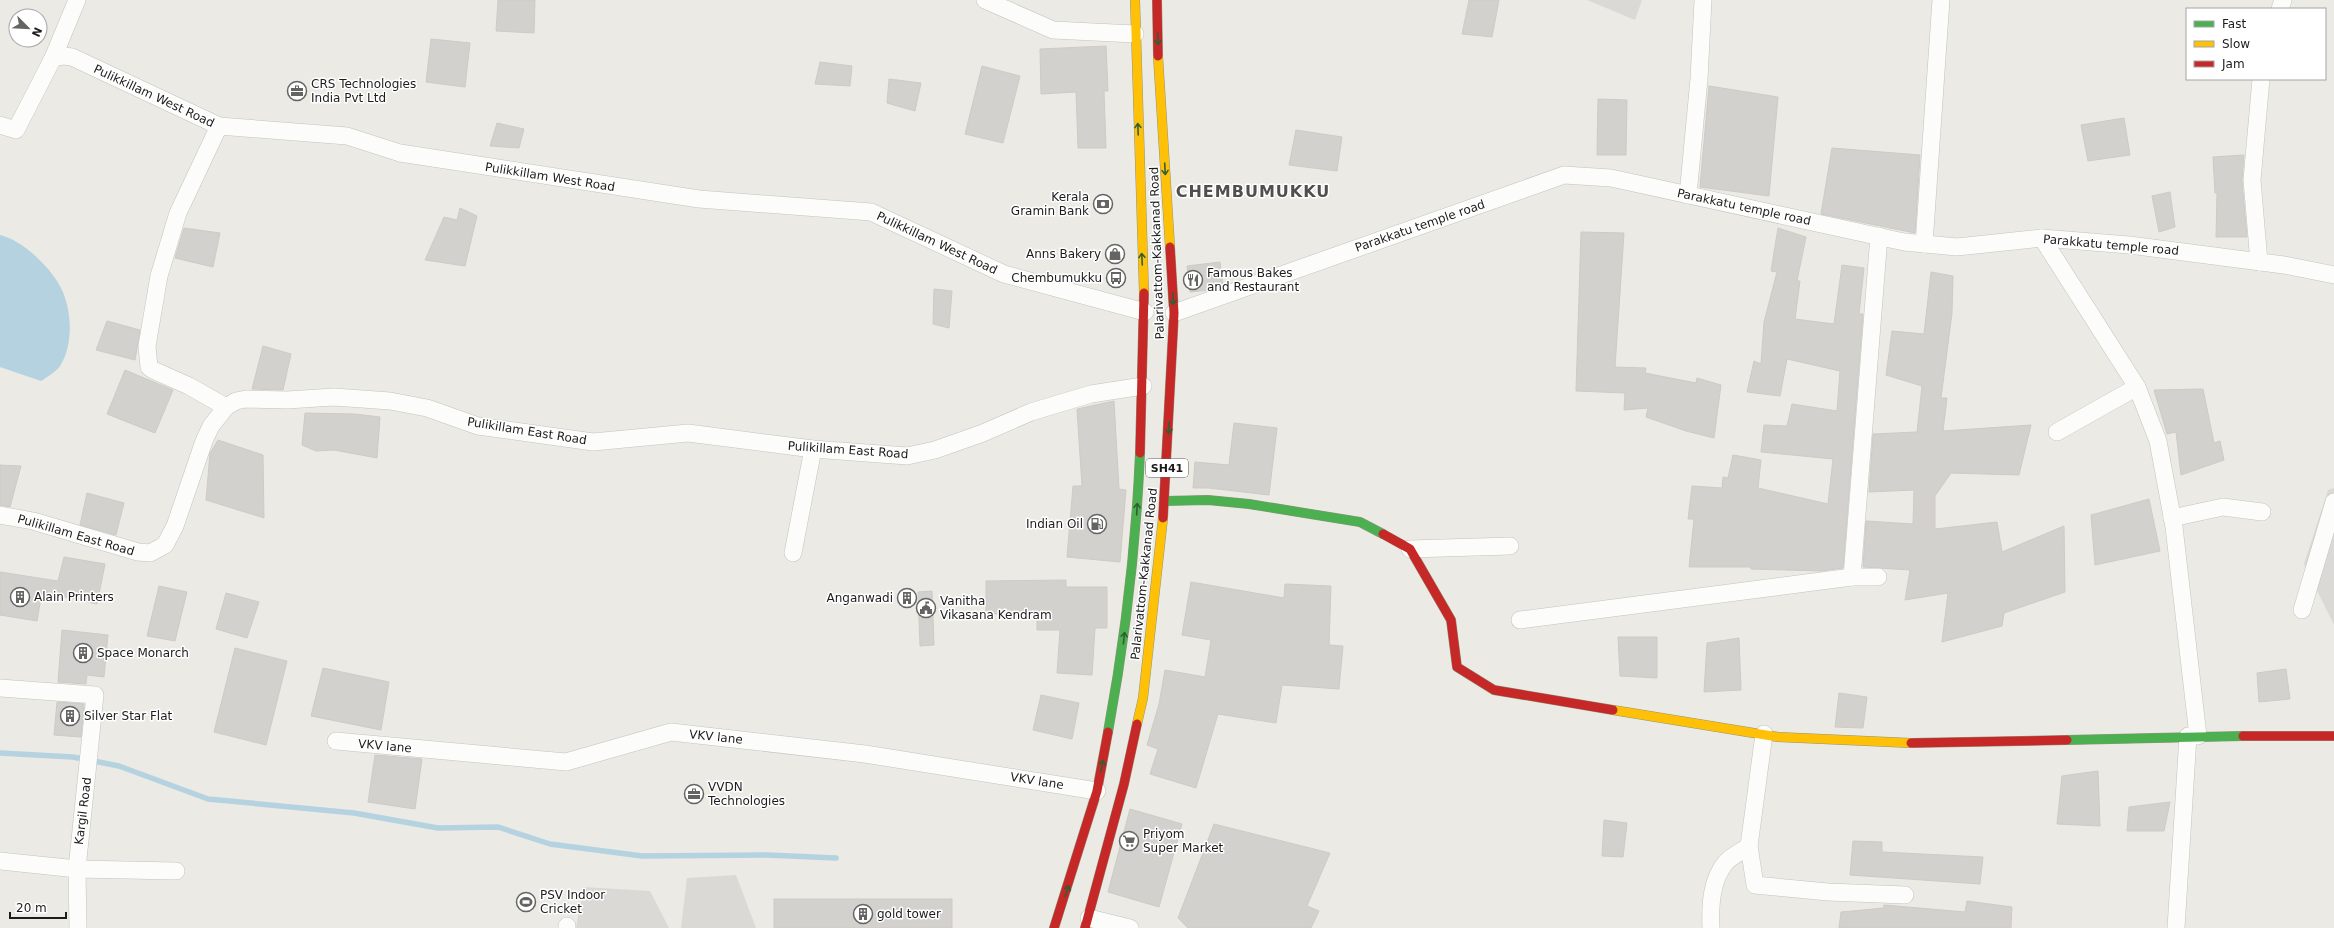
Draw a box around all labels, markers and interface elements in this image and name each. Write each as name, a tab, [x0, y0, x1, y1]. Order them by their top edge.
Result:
north arrow	[8, 8, 48, 48]
legend	[2186, 8, 2326, 80]
text: Fast	[2222, 17, 2246, 31]
text: N	[29, 25, 44, 39]
one-way arrow	[1154, 32, 1161, 45]
text: Slow	[2222, 37, 2250, 51]
text: Jam	[2221, 57, 2245, 71]
street label: Pulikkillam West Road	[91, 62, 217, 130]
place label: CRS Technologies India Pvt Ltd	[311, 77, 416, 105]
office icon: CRS Technologies India Pvt Ltd	[286, 80, 308, 102]
one-way arrow	[1134, 123, 1141, 136]
street label: Pulikkillam West Road	[484, 160, 616, 194]
one-way arrow	[1162, 162, 1169, 175]
street label: Palarivattom-Kakkanad Road	[1147, 166, 1167, 340]
district label: CHEMBUMUKKU	[1176, 182, 1330, 201]
street label: Parakkatu temple road	[1676, 186, 1812, 228]
place label: Kerala Gramin Bank	[1011, 190, 1089, 218]
bank icon: Kerala Gramin Bank	[1092, 193, 1114, 215]
street label: Parakkatu temple road	[1353, 197, 1487, 255]
street label: Pulikkillam West Road	[874, 209, 1000, 277]
street label: Parakkatu temple road	[2042, 232, 2180, 258]
shop icon: Anns Bakery	[1104, 243, 1126, 265]
place label: Anns Bakery	[1026, 247, 1101, 261]
one-way arrow	[1139, 253, 1146, 266]
place label: Famous Bakes and Restaurant	[1207, 266, 1299, 294]
bus stop icon: Chembumukku	[1105, 267, 1127, 289]
restaurant icon: Famous Bakes and Restaurant	[1182, 269, 1204, 291]
place label: Chembumukku	[1011, 271, 1102, 285]
one-way arrow	[1169, 292, 1176, 305]
street label: Pulikillam East Road	[466, 415, 588, 447]
one-way arrow	[1165, 421, 1173, 434]
street label: Pulikillam East Road	[787, 439, 909, 461]
road number: SH41	[1146, 459, 1188, 477]
street label: Palarivattom-Kakkanad Road	[1128, 487, 1160, 661]
one-way arrow	[1134, 503, 1141, 516]
street label: Pulikillam East Road	[16, 512, 136, 558]
fuel station icon: Indian Oil	[1086, 513, 1108, 535]
place label: Indian Oil	[1026, 517, 1083, 531]
building icon: Alain Printers	[9, 586, 31, 608]
building icon: Anganwadi	[896, 587, 918, 609]
place label: Alain Printers	[34, 590, 114, 604]
place label: Anganwadi	[826, 591, 893, 605]
place label: Vanitha Vikasana Kendram	[940, 594, 1052, 622]
public building icon: Vanitha Vikasana Kendram	[915, 597, 937, 619]
one-way arrow	[1120, 632, 1128, 645]
building icon: Space Monarch	[72, 642, 94, 664]
place label: Space Monarch	[97, 646, 189, 660]
building icon: Silver Star Flat	[59, 705, 81, 727]
place label: Silver Star Flat	[84, 709, 173, 723]
street label: VKV lane	[689, 727, 743, 747]
street label: VKV lane	[358, 737, 412, 755]
one-way arrow	[1098, 760, 1106, 773]
street label: VKV lane	[1009, 770, 1065, 792]
street label: Kargil Road	[72, 776, 94, 846]
place label: VVDN Technologies	[707, 780, 785, 808]
office icon: VVDN Technologies	[683, 783, 705, 805]
place label: Priyom Super Market	[1143, 827, 1224, 855]
supermarket icon: Priyom Super Market	[1118, 830, 1140, 852]
one-way arrow	[1064, 885, 1071, 898]
place label: PSV Indoor Cricket	[540, 888, 605, 916]
sports icon: PSV Indoor Cricket	[515, 891, 537, 913]
scale bar	[10, 894, 66, 920]
text: 20 m	[16, 901, 47, 915]
building icon: gold tower	[852, 903, 874, 925]
place label: gold tower	[877, 907, 941, 921]

